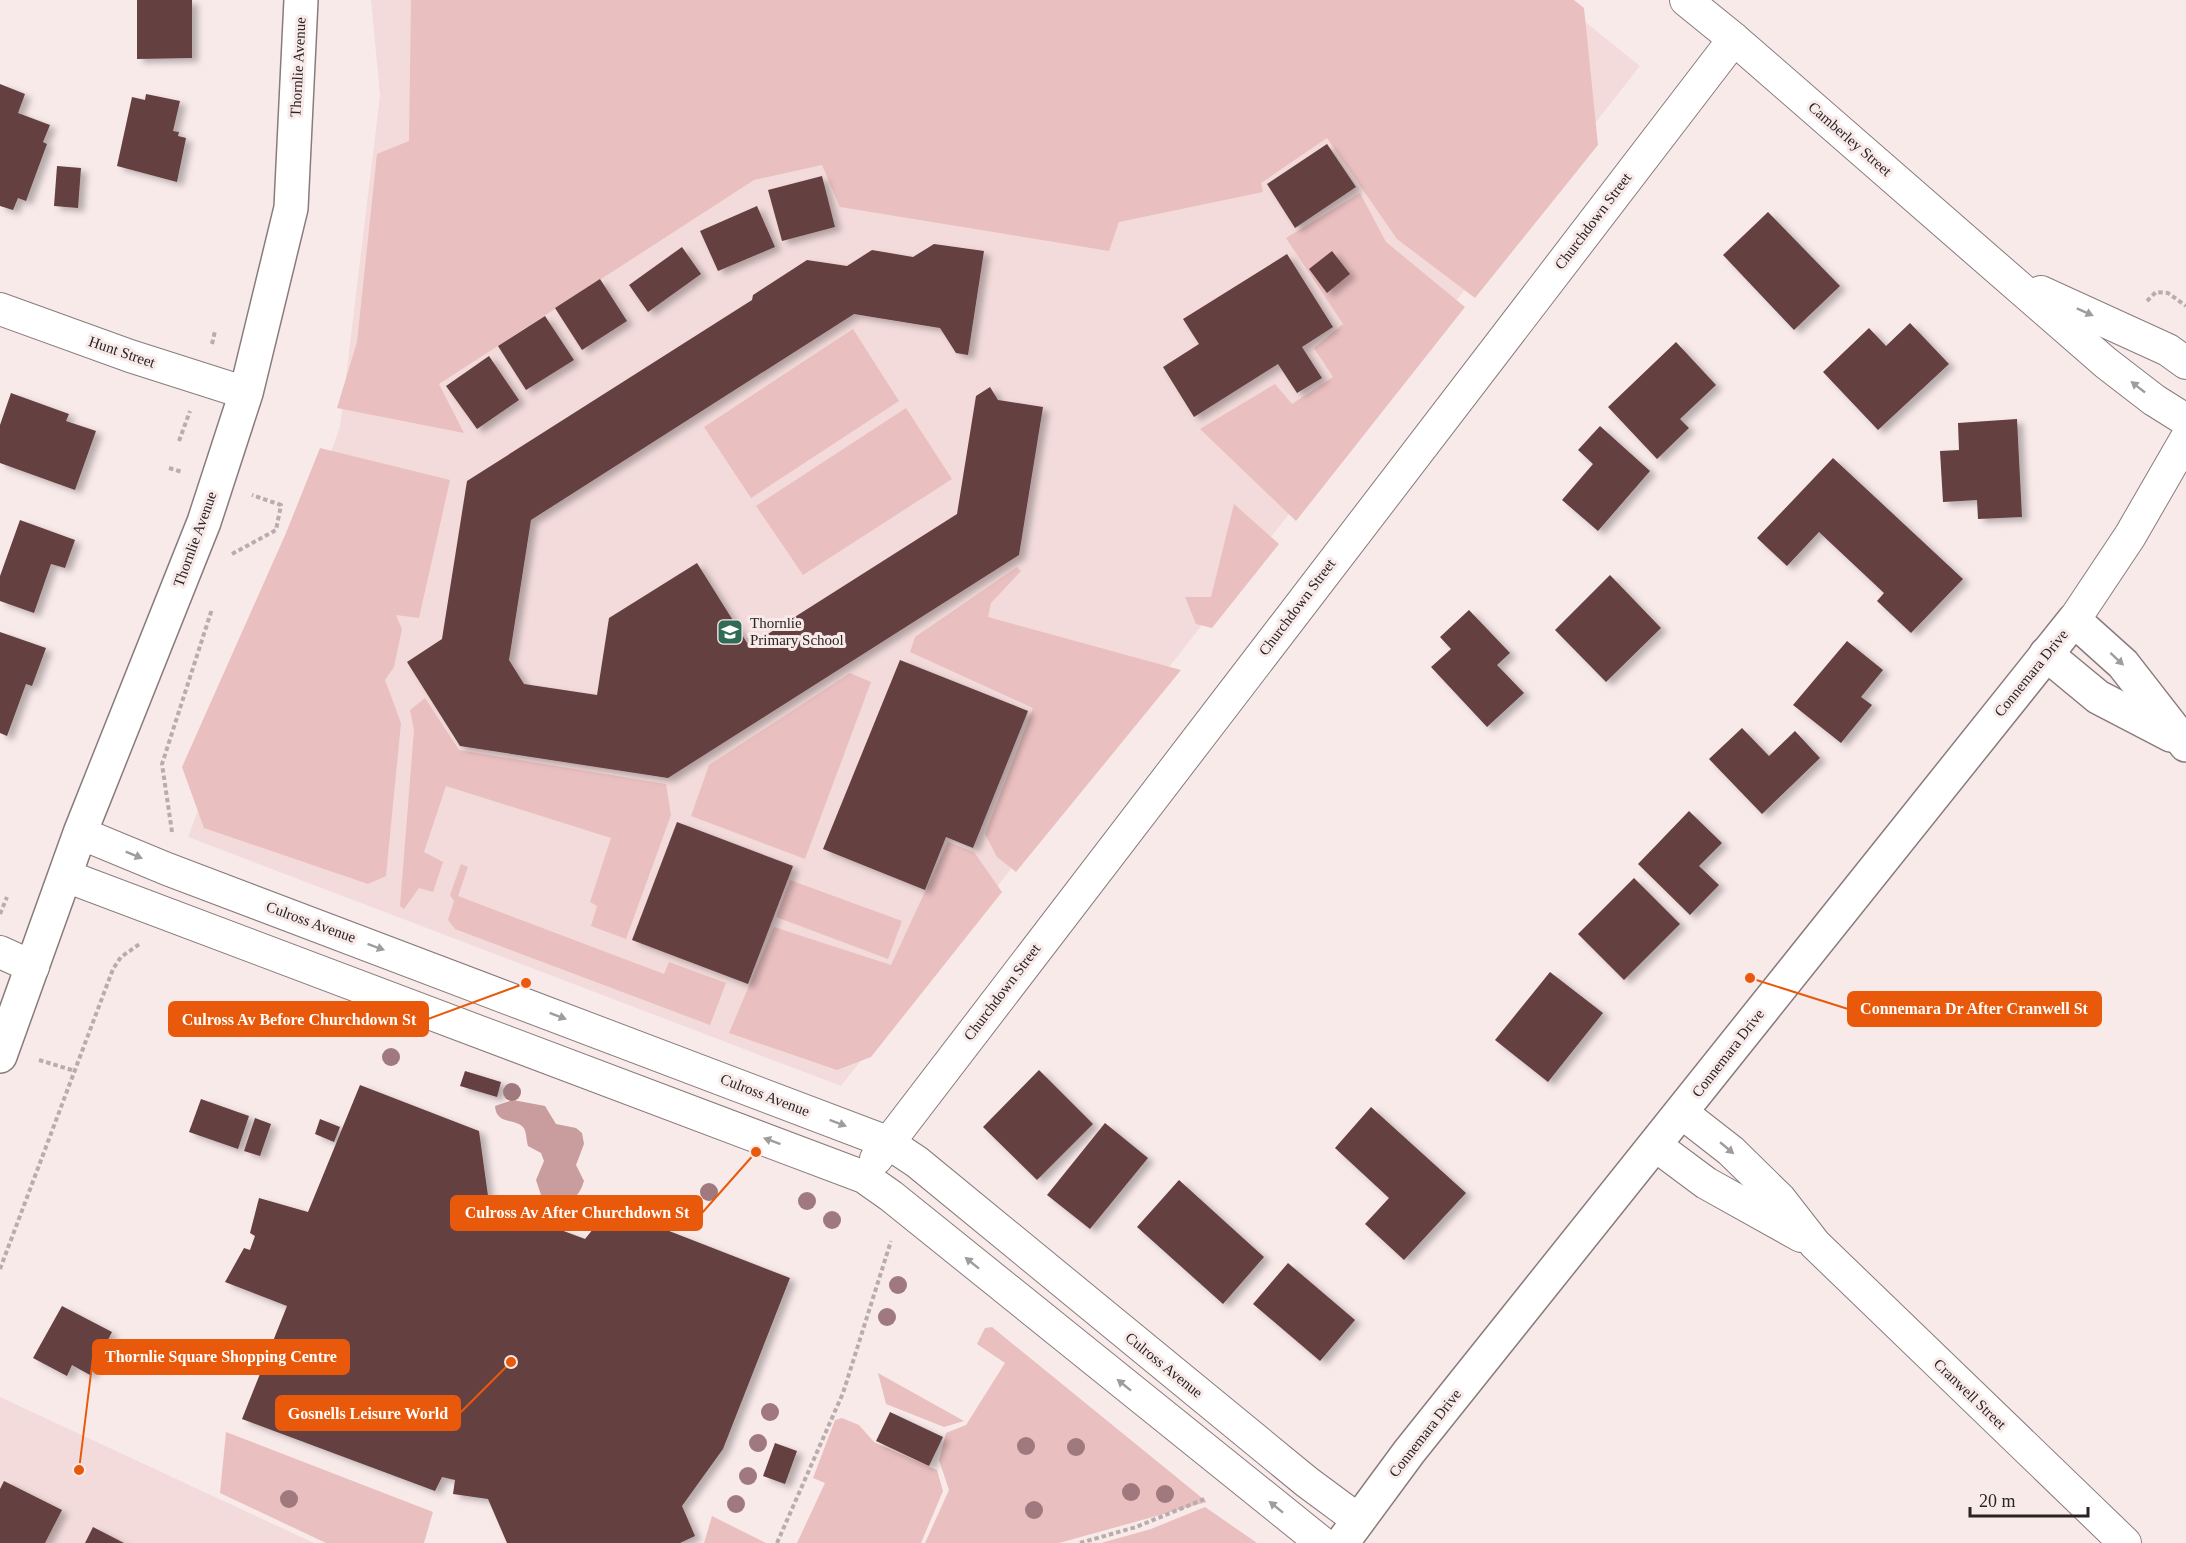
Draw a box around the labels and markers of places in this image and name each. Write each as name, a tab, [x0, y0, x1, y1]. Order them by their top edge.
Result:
place label: Thornlie Primary School	[750, 615, 844, 648]
school or university icon: Thornlie Primary School	[715, 617, 745, 647]
callout: Connemara Dr After Cranwell St	[1848, 992, 2101, 1026]
callout: Culross Av Before Churchdown St	[169, 1002, 428, 1036]
callout: Culross Av After Churchdown St	[451, 1196, 702, 1230]
callout: Thornlie Square Shopping Centre	[93, 1340, 349, 1374]
callout: Gosnells Leisure World	[276, 1396, 460, 1430]

